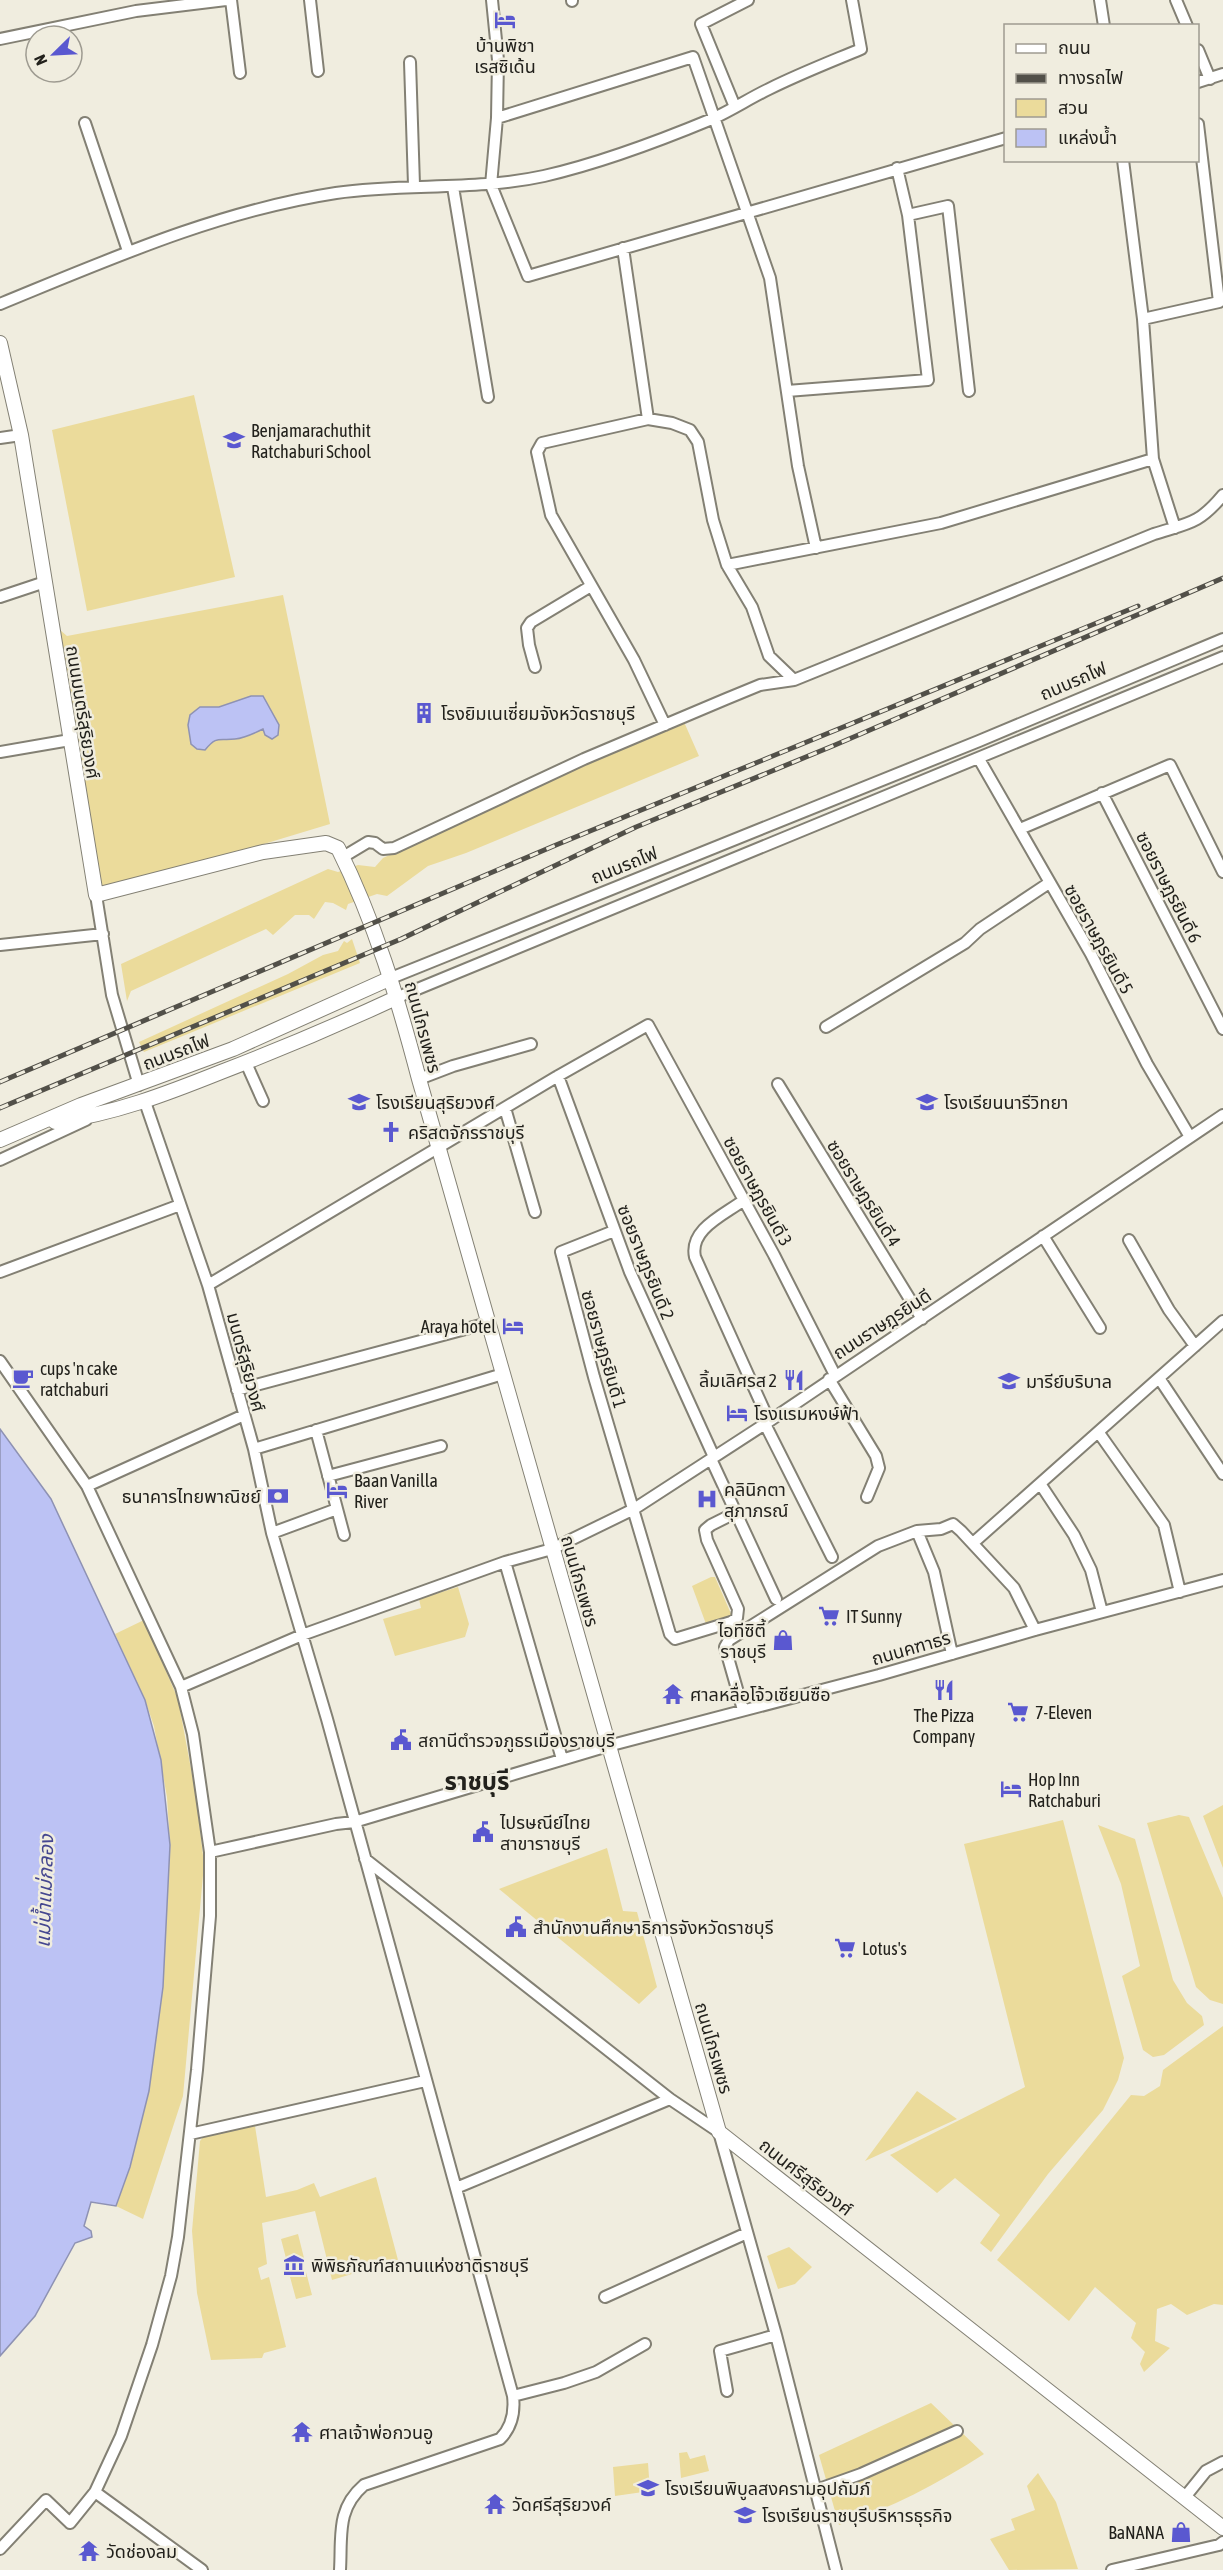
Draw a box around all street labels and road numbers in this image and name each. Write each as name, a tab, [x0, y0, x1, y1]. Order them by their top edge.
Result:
street label: ถนนมนตรีสุริยวงศ์	[61, 644, 104, 780]
street label: ถนนรถไฟ	[1037, 658, 1109, 704]
street label: ซอยราษฎรยินดี 6	[1132, 828, 1206, 946]
street label: ถนนรถไฟ	[588, 842, 660, 888]
street label: ซอยราษฎรยินดี 5	[1060, 881, 1138, 997]
street label: ถนนไกรเพชร	[401, 979, 445, 1075]
street label: ถนนรถไฟ	[140, 1030, 212, 1074]
street label: ซอยราษฎรยินดี 3	[719, 1133, 797, 1249]
street label: ซอยราษฎรยินดี 4	[823, 1136, 905, 1250]
street label: ซอยราษฎรยินดี 2	[613, 1201, 679, 1323]
street label: ถนนราษฎรยินดี	[829, 1284, 935, 1364]
street label: ซอยราษฎรยินดี 1	[577, 1287, 631, 1411]
street label: มนตรีสุริยวงศ์	[222, 1310, 269, 1414]
street label: ถนนไกรเพชร	[557, 1533, 603, 1629]
street label: ถนนคฑาธร	[869, 1627, 953, 1669]
street label: ถนนไกรเพชร	[691, 2000, 737, 2096]
street label: ถนนศรีสุริยวงศ์	[755, 2134, 857, 2221]

